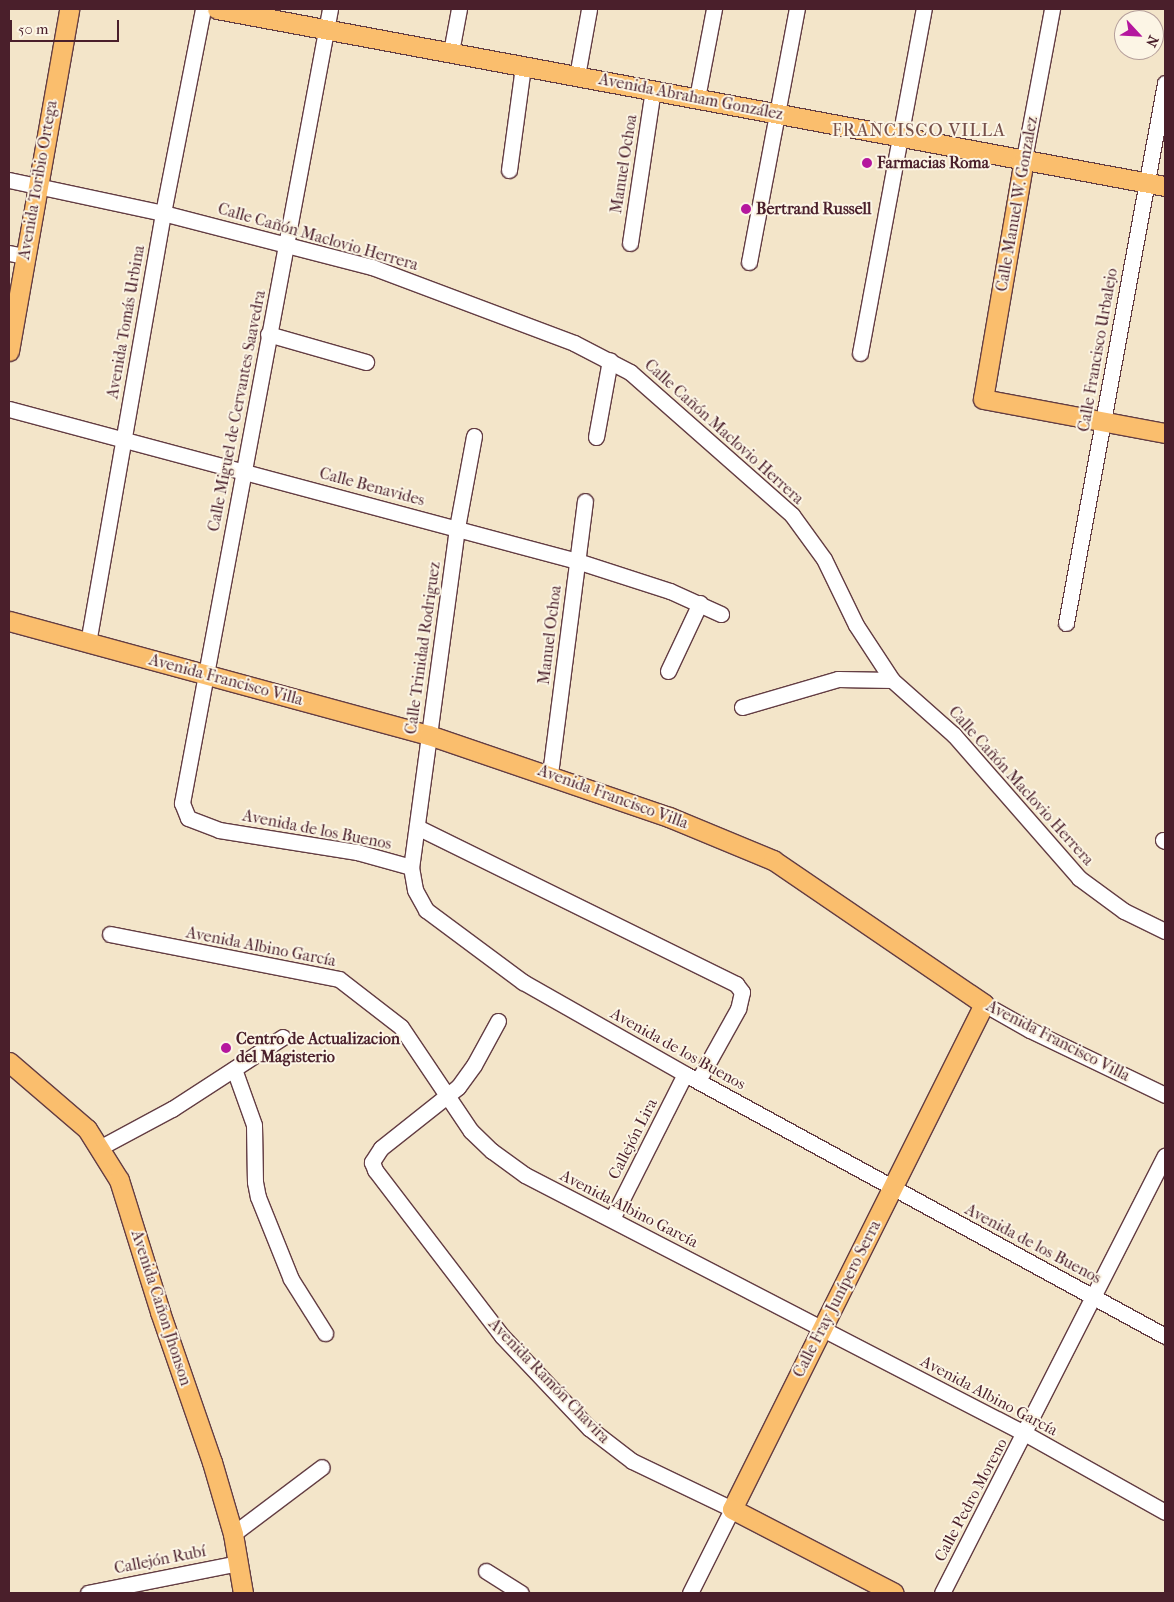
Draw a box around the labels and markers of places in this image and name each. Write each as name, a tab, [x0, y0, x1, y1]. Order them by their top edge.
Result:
place label: Farmacias Roma	[877, 153, 989, 173]
marker: Farmacias Roma	[861, 157, 873, 169]
place label: Bertrand Russell	[756, 199, 871, 219]
marker: Bertrand Russell	[740, 203, 752, 215]
place label: Centro de Actualizacion del Magisterio	[236, 1029, 400, 1067]
marker: Centro de Actualizacion del Magisterio	[220, 1042, 232, 1054]

